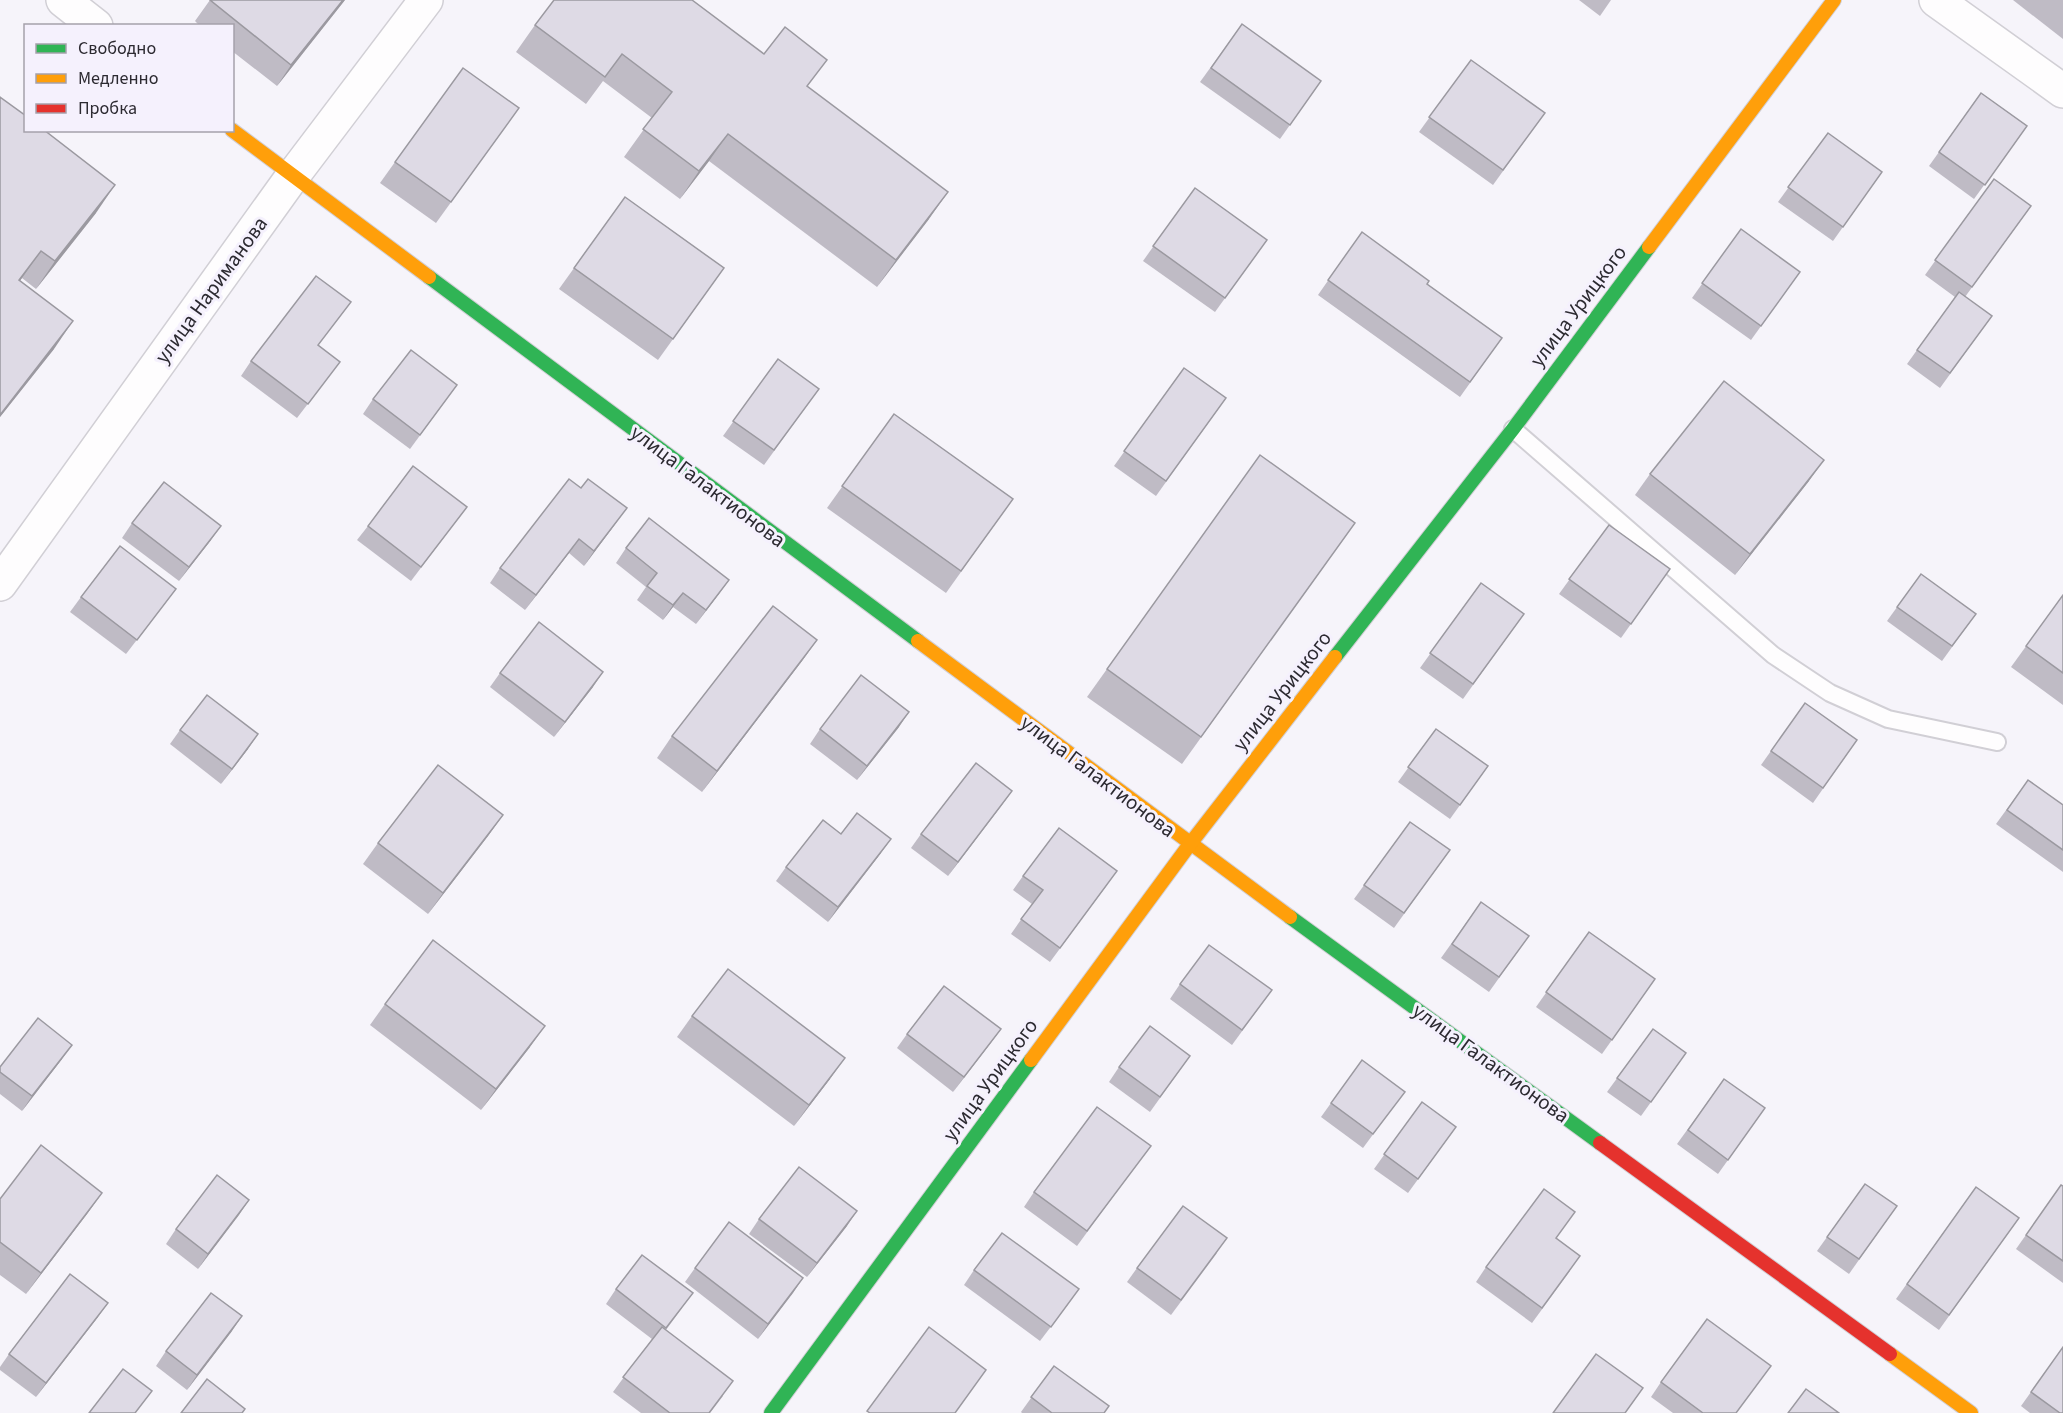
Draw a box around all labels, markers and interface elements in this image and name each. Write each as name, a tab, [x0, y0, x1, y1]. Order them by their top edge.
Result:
legend	[24, 24, 234, 132]
text: Свободно	[78, 36, 156, 61]
text: Медленно	[78, 66, 158, 91]
text: Пробка	[78, 96, 137, 121]
street label: улица Нариманова	[147, 210, 275, 370]
street label: улица Урицкого	[1522, 239, 1634, 373]
street label: улица Галактионова	[624, 418, 792, 554]
street label: улица Урицкого	[1225, 625, 1339, 757]
street label: улица Галактионова	[1014, 708, 1182, 844]
street label: улица Галактионова	[1406, 996, 1576, 1130]
street label: улица Урицкого	[935, 1012, 1045, 1148]

